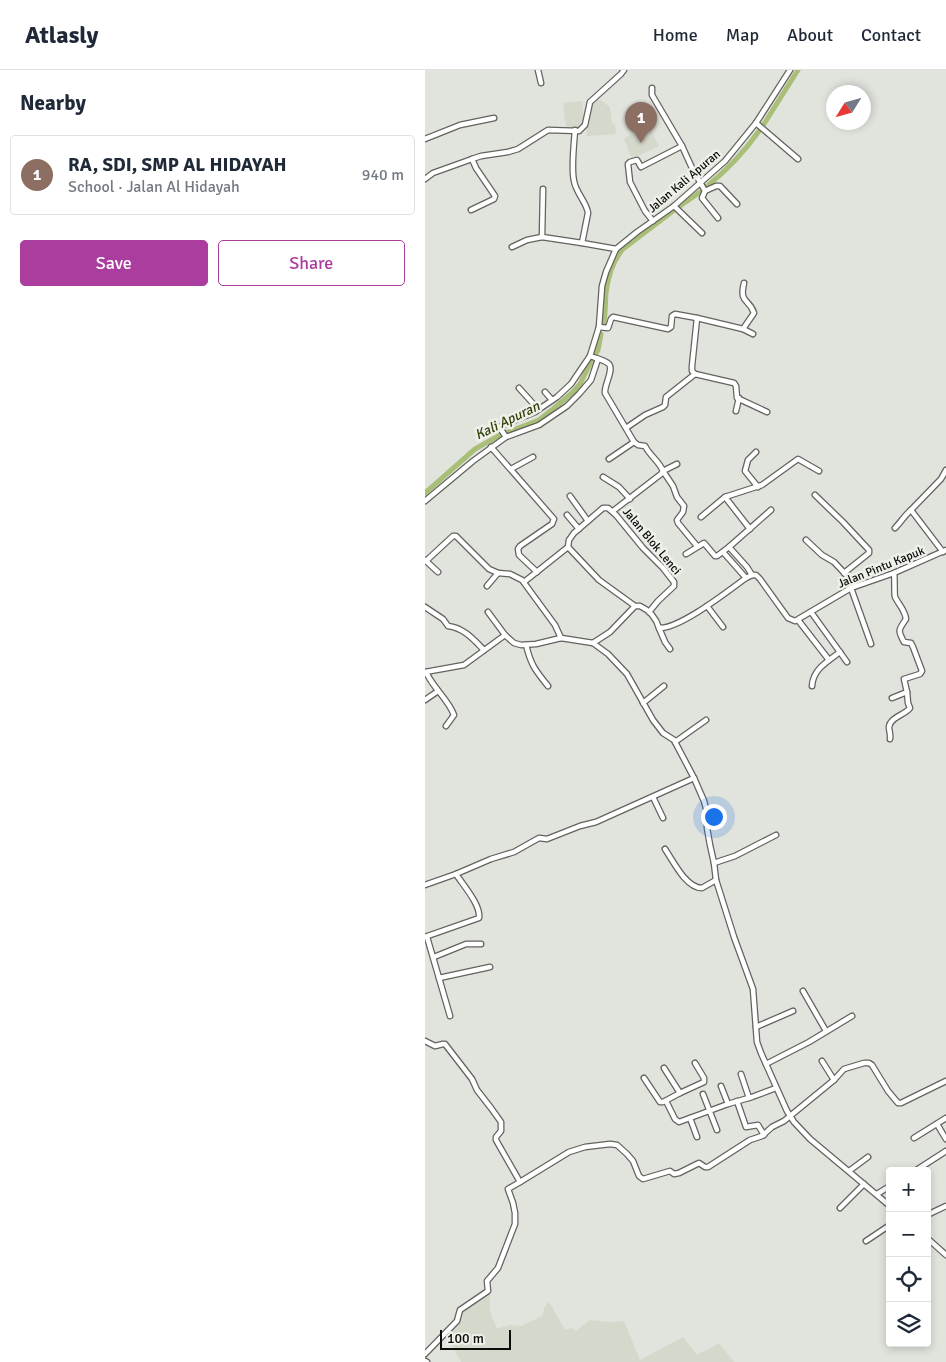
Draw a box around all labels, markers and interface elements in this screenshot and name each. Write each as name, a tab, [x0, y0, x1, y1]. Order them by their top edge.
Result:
text: Atlasly	[25, 20, 98, 50]
text: Home	[653, 24, 698, 46]
text: Map	[726, 24, 759, 46]
text: About	[787, 24, 833, 46]
text: Contact	[861, 24, 921, 46]
north arrow	[826, 85, 871, 130]
text: Nearby	[20, 90, 86, 116]
pin: 1	[625, 102, 657, 143]
street label: Jalan Kali Apuran	[645, 147, 724, 216]
text: RA, SDI, SMP AL HIDAYAH	[68, 153, 287, 177]
text: 1	[33, 165, 41, 185]
text: 940 m	[362, 165, 404, 185]
text: School · Jalan Al Hidayah	[68, 177, 240, 197]
button: Save	[20, 240, 208, 286]
button: Share	[218, 240, 405, 286]
water label: Kali Apuran	[472, 397, 543, 443]
street label: Jalan Blok Lenci	[619, 505, 684, 578]
street label: Jalan Pintu Kapuk	[836, 543, 927, 592]
your location	[701, 804, 727, 830]
map controls	[886, 1167, 931, 1347]
button: +	[886, 1167, 931, 1212]
button: −	[886, 1212, 931, 1257]
button: locate	[886, 1257, 931, 1302]
button: layers	[886, 1302, 931, 1347]
scale bar	[440, 1327, 511, 1350]
text: 100 m	[447, 1330, 484, 1347]

